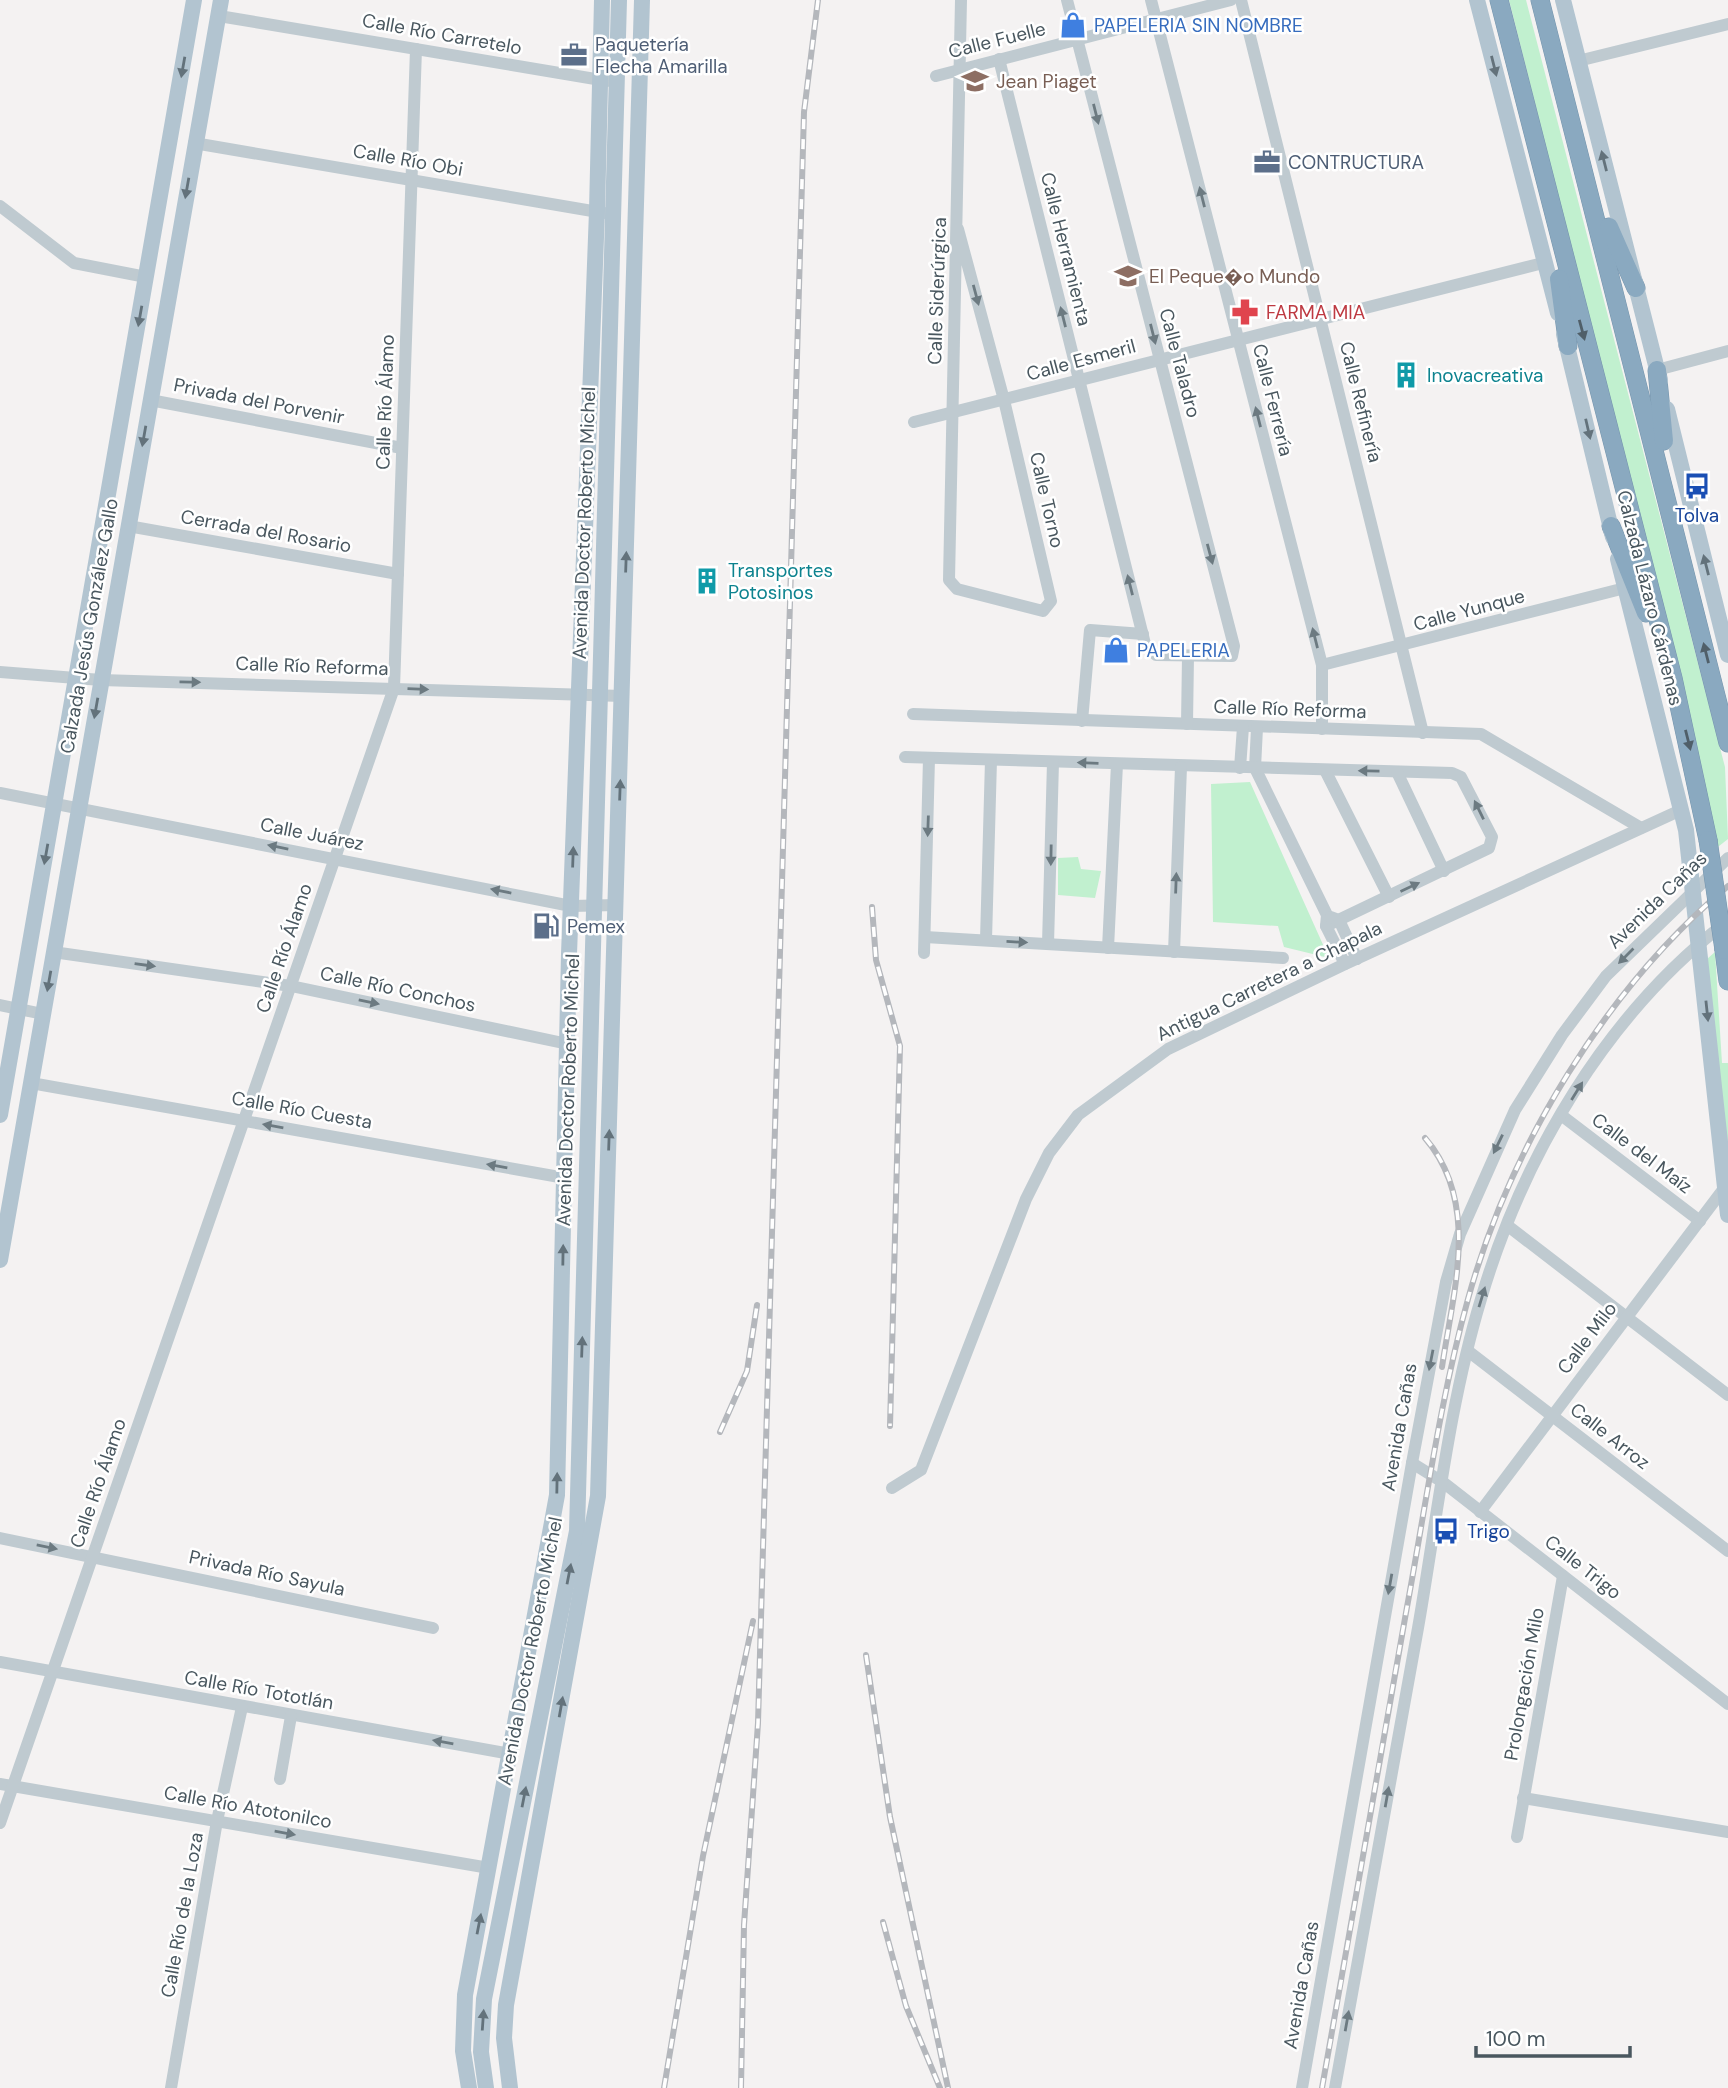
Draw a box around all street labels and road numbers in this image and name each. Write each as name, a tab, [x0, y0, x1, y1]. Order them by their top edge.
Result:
street label: Calle Río Carretelo	[360, 8, 524, 60]
street label: Calle Fuelle	[946, 16, 1048, 64]
street label: Calle Río Obi	[351, 138, 465, 182]
street label: Calle Herramienta	[1035, 170, 1097, 328]
street label: Calle Siderúrgica	[922, 217, 952, 365]
street label: Calle Taladro	[1153, 306, 1207, 420]
street label: Calle Esmeril	[1024, 333, 1138, 387]
street label: Calle Río Álamo	[370, 334, 400, 470]
street label: Calle Refinería	[1334, 339, 1388, 465]
street label: Calle Ferrería	[1247, 341, 1299, 459]
street label: Privada del Porvenir	[172, 372, 346, 430]
street label: Avenida Doctor Roberto Michel	[567, 386, 601, 660]
street label: Calle Torno	[1024, 450, 1070, 550]
street label: Calzada Lázaro Cárdenas	[1611, 488, 1689, 708]
street label: Calzada Jesús González Gallo	[54, 496, 124, 756]
street label: Cerrada del Rosario	[179, 504, 353, 558]
street label: Calle Yunque	[1411, 583, 1527, 637]
street label: Calle Río Reforma	[235, 651, 389, 681]
street label: Calle Río Reforma	[1213, 694, 1367, 724]
street label: Calle Juárez	[258, 812, 366, 856]
street label: Avenida Cañas	[1602, 846, 1712, 954]
street label: Calle Río Álamo	[250, 880, 318, 1016]
street label: Antigua Carretera a Chapala	[1152, 915, 1386, 1047]
street label: Avenida Doctor Roberto Michel	[551, 953, 585, 1227]
street label: Calle Río Conchos	[318, 960, 478, 1018]
street label: Calle Río Cuesta	[230, 1085, 374, 1135]
street label: Calle del Maíz	[1587, 1107, 1697, 1199]
street label: Calle Milo	[1552, 1297, 1622, 1379]
street label: Avenida Cañas	[1375, 1361, 1423, 1493]
street label: Calle Arroz	[1565, 1397, 1655, 1475]
street label: Calle Río Álamo	[64, 1415, 132, 1551]
street label: Avenida Doctor Roberto Michel	[492, 1515, 568, 1787]
street label: Calle Trigo	[1539, 1529, 1627, 1605]
street label: Privada Río Sayula	[187, 1544, 347, 1602]
street label: Prolongación Milo	[1498, 1605, 1550, 1763]
street label: Calle Río Tototlán	[182, 1665, 336, 1715]
street label: Calle Río Atotonilco	[162, 1780, 334, 1834]
street label: Calle Río de la Loza	[155, 1830, 209, 2000]
street label: Avenida Cañas	[1277, 1919, 1325, 2051]

